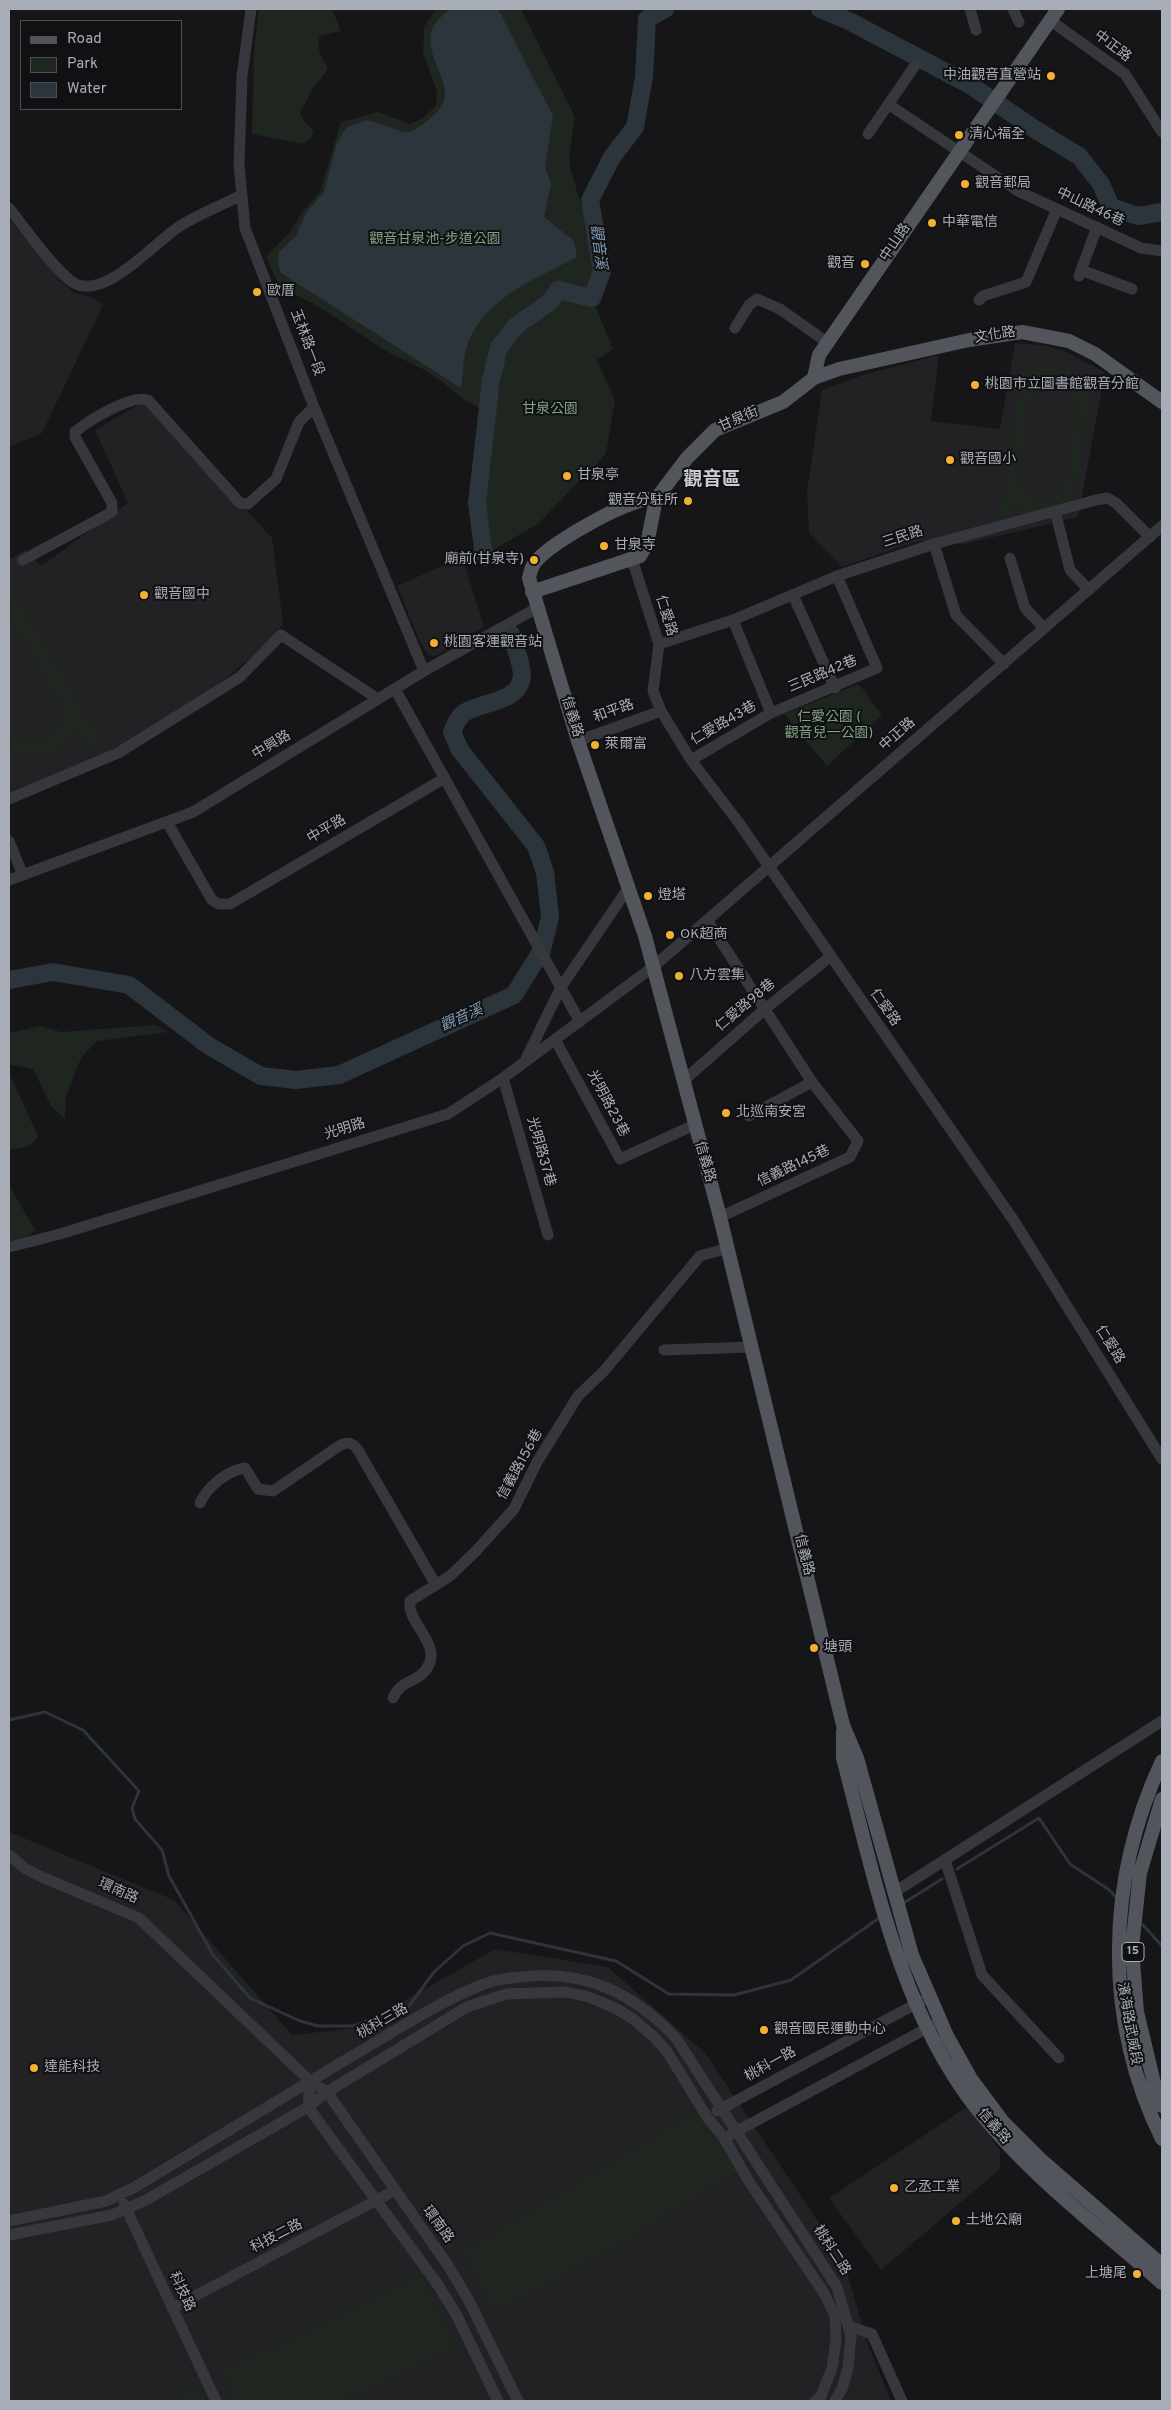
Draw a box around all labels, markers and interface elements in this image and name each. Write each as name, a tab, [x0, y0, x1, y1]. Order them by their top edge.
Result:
legend	[20, 20, 182, 110]
street label: 中正路	[1090, 28, 1134, 66]
text: Road	[67, 30, 102, 49]
text: Park	[67, 55, 98, 74]
place label: 中油觀音直營站	[943, 68, 1041, 84]
marker: 中油觀音直營站	[1045, 70, 1057, 82]
text: Water	[67, 80, 106, 99]
place label: 清心福全	[969, 127, 1025, 143]
marker: 清心福全	[953, 129, 965, 141]
place label: 觀音郵局	[975, 176, 1031, 192]
marker: 觀音郵局	[959, 178, 971, 190]
street label: 中山路46巷	[1053, 185, 1127, 231]
place label: 中華電信	[942, 215, 998, 231]
marker: 中華電信	[926, 217, 938, 229]
street label: 中山路	[877, 221, 915, 265]
water label: 觀音溪	[585, 224, 609, 270]
park label: 觀音甘泉池-步道公園	[369, 232, 501, 248]
place label: 觀音	[827, 256, 855, 272]
marker: 觀音	[859, 258, 871, 270]
place label: 歐厝	[267, 284, 295, 300]
marker: 歐厝	[251, 286, 263, 298]
street label: 玉林路一段	[286, 307, 326, 379]
street label: 文化路	[973, 324, 1017, 348]
place label: 桃園市立圖書館觀音分館	[985, 377, 1139, 393]
marker: 桃園市立圖書館觀音分館	[969, 379, 981, 391]
park label: 甘泉公園	[522, 402, 578, 418]
street label: 甘泉街	[716, 404, 762, 436]
place label: 觀音國小	[960, 452, 1016, 468]
marker: 觀音國小	[944, 454, 956, 466]
place label: 甘泉亭	[577, 468, 619, 484]
marker: 甘泉亭	[561, 470, 573, 482]
district label: 觀音區	[684, 470, 740, 492]
place label: 觀音分駐所	[608, 493, 678, 509]
marker: 觀音分駐所	[682, 495, 694, 507]
street label: 三民路	[880, 524, 926, 552]
place label: 甘泉寺	[614, 538, 656, 554]
marker: 甘泉寺	[598, 540, 610, 552]
place label: 廟前(甘泉寺)	[444, 552, 524, 568]
marker: 廟前(甘泉寺)	[528, 554, 540, 566]
place label: 觀音國中	[154, 587, 210, 603]
marker: 觀音國中	[138, 589, 150, 601]
street label: 仁愛路	[651, 593, 679, 639]
place label: 桃園客運觀音站	[444, 635, 542, 651]
marker: 桃園客運觀音站	[428, 637, 440, 649]
street label: 三民路42巷	[786, 653, 860, 697]
street label: 信義路	[557, 694, 585, 740]
street label: 和平路	[591, 697, 637, 727]
street label: 仁愛路43巷	[688, 698, 760, 750]
park label: 仁愛公園 ( 觀音兒一公園)	[785, 710, 873, 742]
street label: 中正路	[877, 715, 919, 755]
street label: 中興路	[250, 728, 294, 764]
place label: 萊爾富	[605, 737, 647, 753]
marker: 萊爾富	[589, 739, 601, 751]
street label: 中平路	[305, 812, 349, 848]
place label: 燈塔	[658, 888, 686, 904]
marker: 燈塔	[642, 890, 654, 902]
place label: OK超商	[680, 927, 727, 943]
marker: OK超商	[664, 929, 676, 941]
place label: 八方雲集	[689, 968, 745, 984]
marker: 八方雲集	[673, 970, 685, 982]
street label: 仁愛路98巷	[713, 976, 779, 1036]
street label: 仁愛路	[865, 986, 903, 1030]
water label: 觀音溪	[438, 1002, 486, 1036]
street label: 光明路23巷	[582, 1068, 632, 1140]
place label: 北巡南安宮	[736, 1105, 806, 1121]
marker: 北巡南安宮	[720, 1107, 732, 1119]
street label: 光明路37巷	[522, 1115, 558, 1189]
street label: 光明路	[322, 1116, 368, 1144]
street label: 信義路	[690, 1139, 718, 1185]
street label: 信義路145巷	[755, 1143, 833, 1191]
street label: 仁愛路	[1091, 1323, 1127, 1367]
street label: 信義路156巷	[495, 1427, 547, 1503]
street label: 信義路	[790, 1533, 816, 1577]
place label: 塘頭	[824, 1640, 852, 1656]
marker: 塘頭	[808, 1642, 820, 1654]
street label: 環南路	[95, 1876, 141, 1908]
road number: 15	[1122, 1942, 1144, 1961]
street label: 濱海路武威段	[1112, 1981, 1144, 2067]
street label: 桃科三路	[355, 2001, 411, 2043]
place label: 觀音國民運動中心	[774, 2022, 886, 2038]
marker: 觀音國民運動中心	[758, 2024, 770, 2036]
street label: 桃科一路	[742, 2044, 800, 2086]
place label: 達能科技	[44, 2060, 100, 2076]
marker: 達能科技	[28, 2062, 40, 2074]
street label: 信義路	[973, 2106, 1013, 2148]
place label: 乙丞工業	[904, 2180, 960, 2196]
marker: 乙丞工業	[888, 2182, 900, 2194]
street label: 環南路	[418, 2203, 456, 2247]
place label: 土地公廟	[966, 2213, 1022, 2229]
marker: 土地公廟	[950, 2215, 962, 2227]
street label: 科技二路	[248, 2217, 306, 2257]
street label: 桃科二路	[809, 2223, 853, 2279]
place label: 上塘尾	[1085, 2266, 1127, 2282]
marker: 上塘尾	[1131, 2268, 1143, 2280]
street label: 科技路	[165, 2269, 197, 2315]

